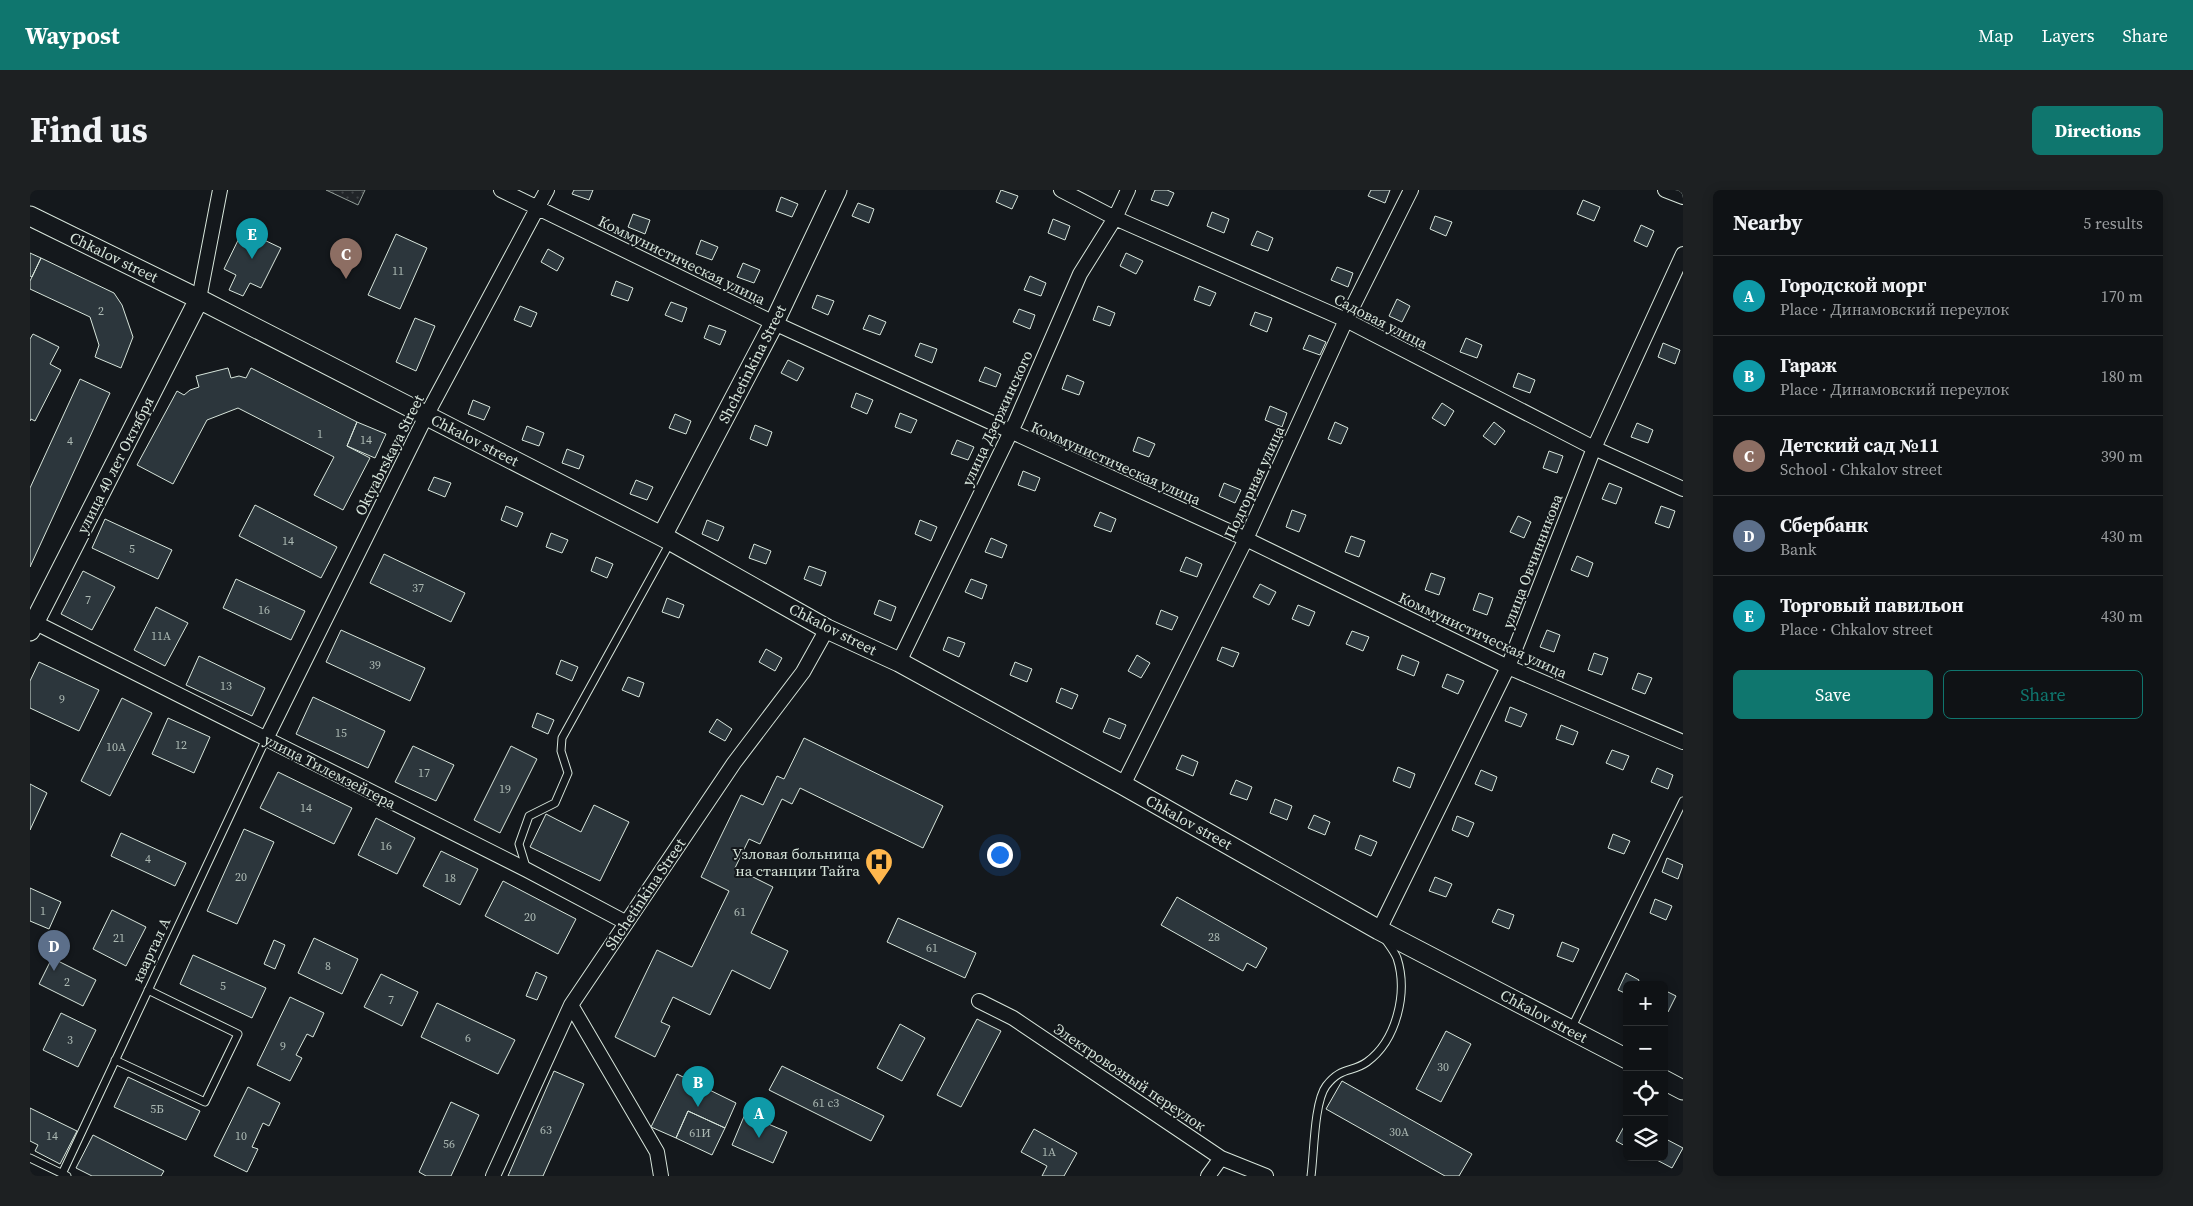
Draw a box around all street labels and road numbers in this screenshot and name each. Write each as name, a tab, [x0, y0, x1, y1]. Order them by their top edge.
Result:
street label: Коммунистическая улица	[595, 210, 769, 310]
street label: Chkalov street	[66, 227, 162, 287]
street label: Садовая улица	[1330, 288, 1432, 354]
street label: Shchetinkina Street	[713, 301, 791, 427]
street label: улица Дзержинского	[956, 347, 1038, 489]
street label: Oktyabrskaya Street	[349, 391, 429, 519]
street label: улица 40 лет Октября	[71, 393, 159, 537]
street label: Chkalov street	[428, 409, 523, 471]
street label: Коммунистическая улица	[1028, 416, 1205, 510]
street label: Подгорная улица	[1219, 422, 1289, 542]
street label: улица Овчинникова	[1497, 490, 1567, 631]
street label: Коммунистическая улица	[1395, 587, 1571, 683]
street label: Chkalov street	[786, 598, 881, 660]
street label: улица Тилемзейгера	[261, 729, 400, 813]
street label: Chkalov street	[1142, 790, 1236, 854]
street label: Shchetinkina Street	[600, 834, 690, 954]
street label: квартал А	[127, 914, 175, 986]
street label: Chkalov street	[1497, 984, 1591, 1048]
street label: Электровозный переулок	[1050, 1018, 1211, 1136]

